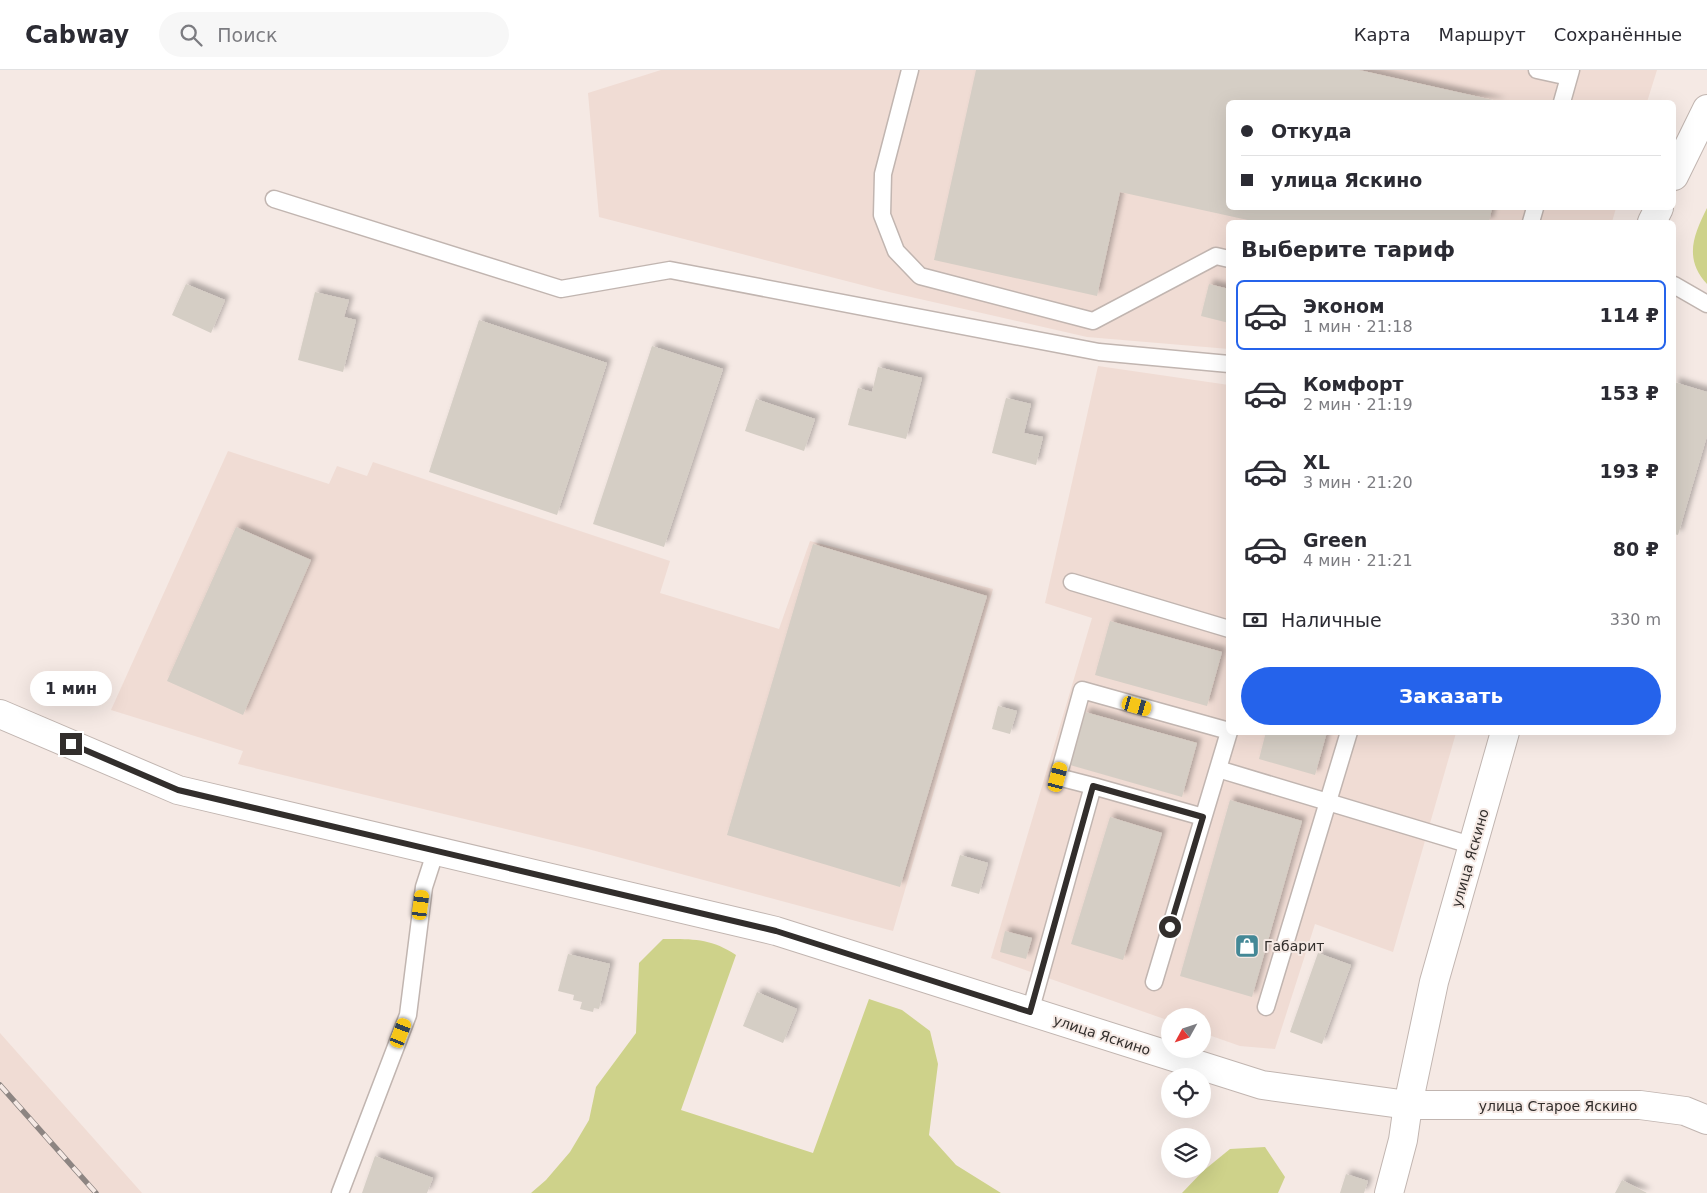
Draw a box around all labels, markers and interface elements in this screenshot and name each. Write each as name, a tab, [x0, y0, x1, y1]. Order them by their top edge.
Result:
search box	[159, 12, 509, 57]
text: Cabway	[25, 21, 129, 49]
icon: search	[177, 21, 205, 49]
text: Поиск	[217, 24, 277, 46]
text: Карта	[1354, 24, 1411, 45]
text: Маршрут	[1439, 24, 1526, 45]
text: Сохранённые	[1554, 24, 1682, 45]
text: Откуда	[1271, 120, 1352, 142]
text: улица Яскино	[1271, 169, 1422, 191]
text: Выберите тариф	[1241, 237, 1455, 262]
icon: car	[1243, 293, 1288, 338]
text: Эконом	[1303, 295, 1385, 317]
text: 114 ₽	[1600, 304, 1659, 326]
text: 1 мин · 21:18	[1303, 317, 1413, 336]
icon: car	[1243, 371, 1288, 416]
text: Комфорт	[1303, 373, 1404, 395]
text: 153 ₽	[1600, 382, 1659, 404]
text: 2 мин · 21:19	[1303, 395, 1413, 414]
icon: car	[1243, 449, 1288, 494]
text: XL	[1303, 451, 1330, 473]
text: 193 ₽	[1600, 460, 1659, 482]
text: 3 мин · 21:20	[1303, 473, 1413, 492]
icon: car	[1243, 527, 1288, 572]
text: Green	[1303, 529, 1367, 551]
text: 80 ₽	[1613, 538, 1659, 560]
text: 4 мин · 21:21	[1303, 551, 1413, 570]
icon: cash	[1241, 606, 1269, 634]
text: Наличные	[1281, 609, 1382, 631]
text: 330 m	[1610, 610, 1661, 629]
button: Заказать	[1241, 667, 1661, 725]
callout: 1 мин	[30, 672, 112, 706]
text: 1 мин	[45, 679, 97, 698]
car	[1120, 695, 1153, 717]
route end	[60, 733, 82, 755]
car	[1046, 761, 1069, 793]
street label: улица Яскино	[1448, 807, 1492, 909]
car	[411, 889, 430, 921]
route start	[1159, 916, 1181, 938]
shop icon: Габарит	[1234, 933, 1260, 959]
place label: Габарит	[1264, 938, 1324, 954]
north arrow	[1161, 1008, 1211, 1058]
map controls	[1161, 1008, 1211, 1178]
street label: улица Яскино	[1051, 1012, 1153, 1058]
car	[388, 1016, 413, 1050]
button: locate	[1161, 1068, 1211, 1118]
street label: улица Старое Яскино	[1479, 1098, 1637, 1114]
button: layers	[1161, 1128, 1211, 1178]

